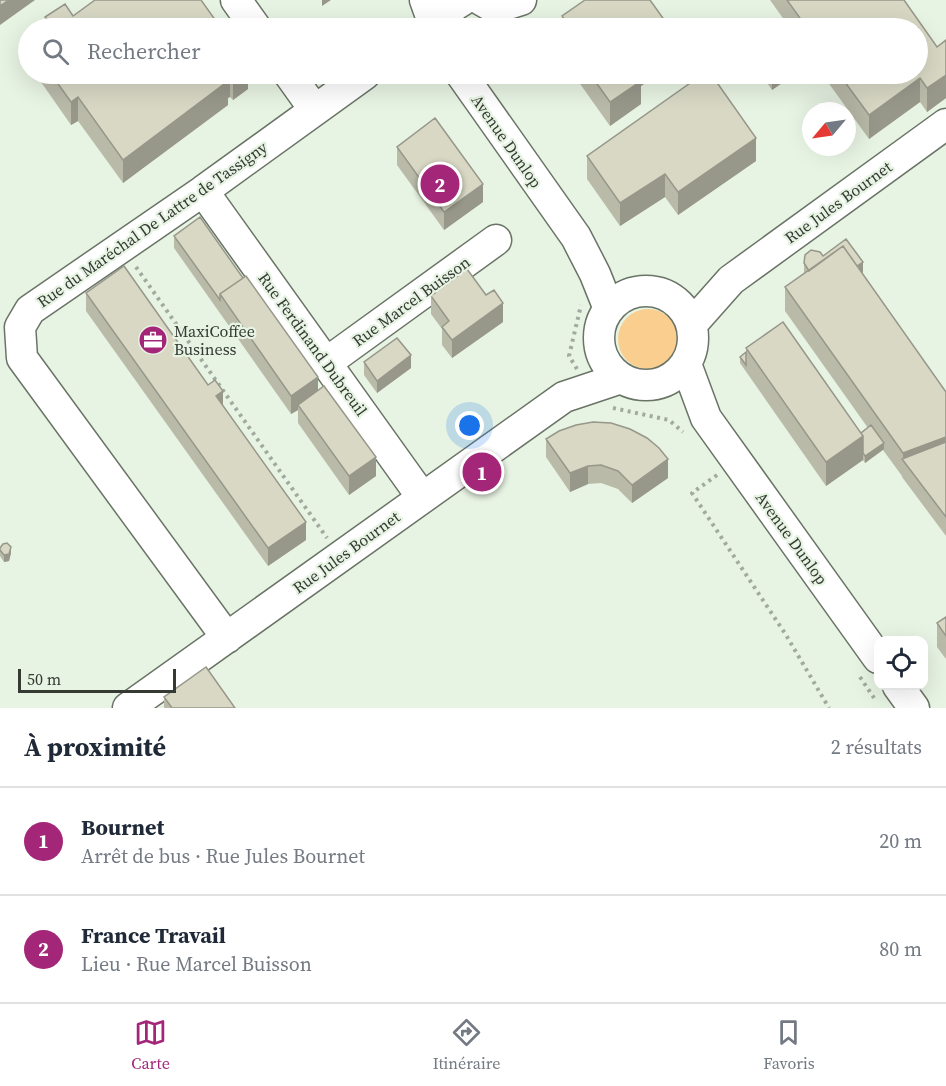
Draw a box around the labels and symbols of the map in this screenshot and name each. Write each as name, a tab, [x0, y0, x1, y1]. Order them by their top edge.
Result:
street label: Avenue Dunlop	[467, 90, 547, 192]
north arrow	[802, 102, 856, 156]
street label: Rue du Maréchal De Lattre de Tassigny	[33, 135, 272, 312]
street label: Rue Jules Bournet	[780, 155, 897, 248]
pin: 2	[420, 162, 460, 207]
street label: Rue Marcel Buisson	[348, 251, 475, 351]
street label: Rue Ferdinand Dubreuil	[253, 268, 373, 420]
place label: MaxiCoffee Business	[174, 320, 255, 360]
office icon: MaxiCoffee Business	[137, 324, 169, 356]
your location	[455, 411, 484, 440]
pin: 1	[462, 450, 502, 494]
street label: Avenue Dunlop	[751, 487, 833, 589]
street label: Rue Jules Bournet	[288, 505, 405, 598]
scale bar	[18, 666, 176, 694]

